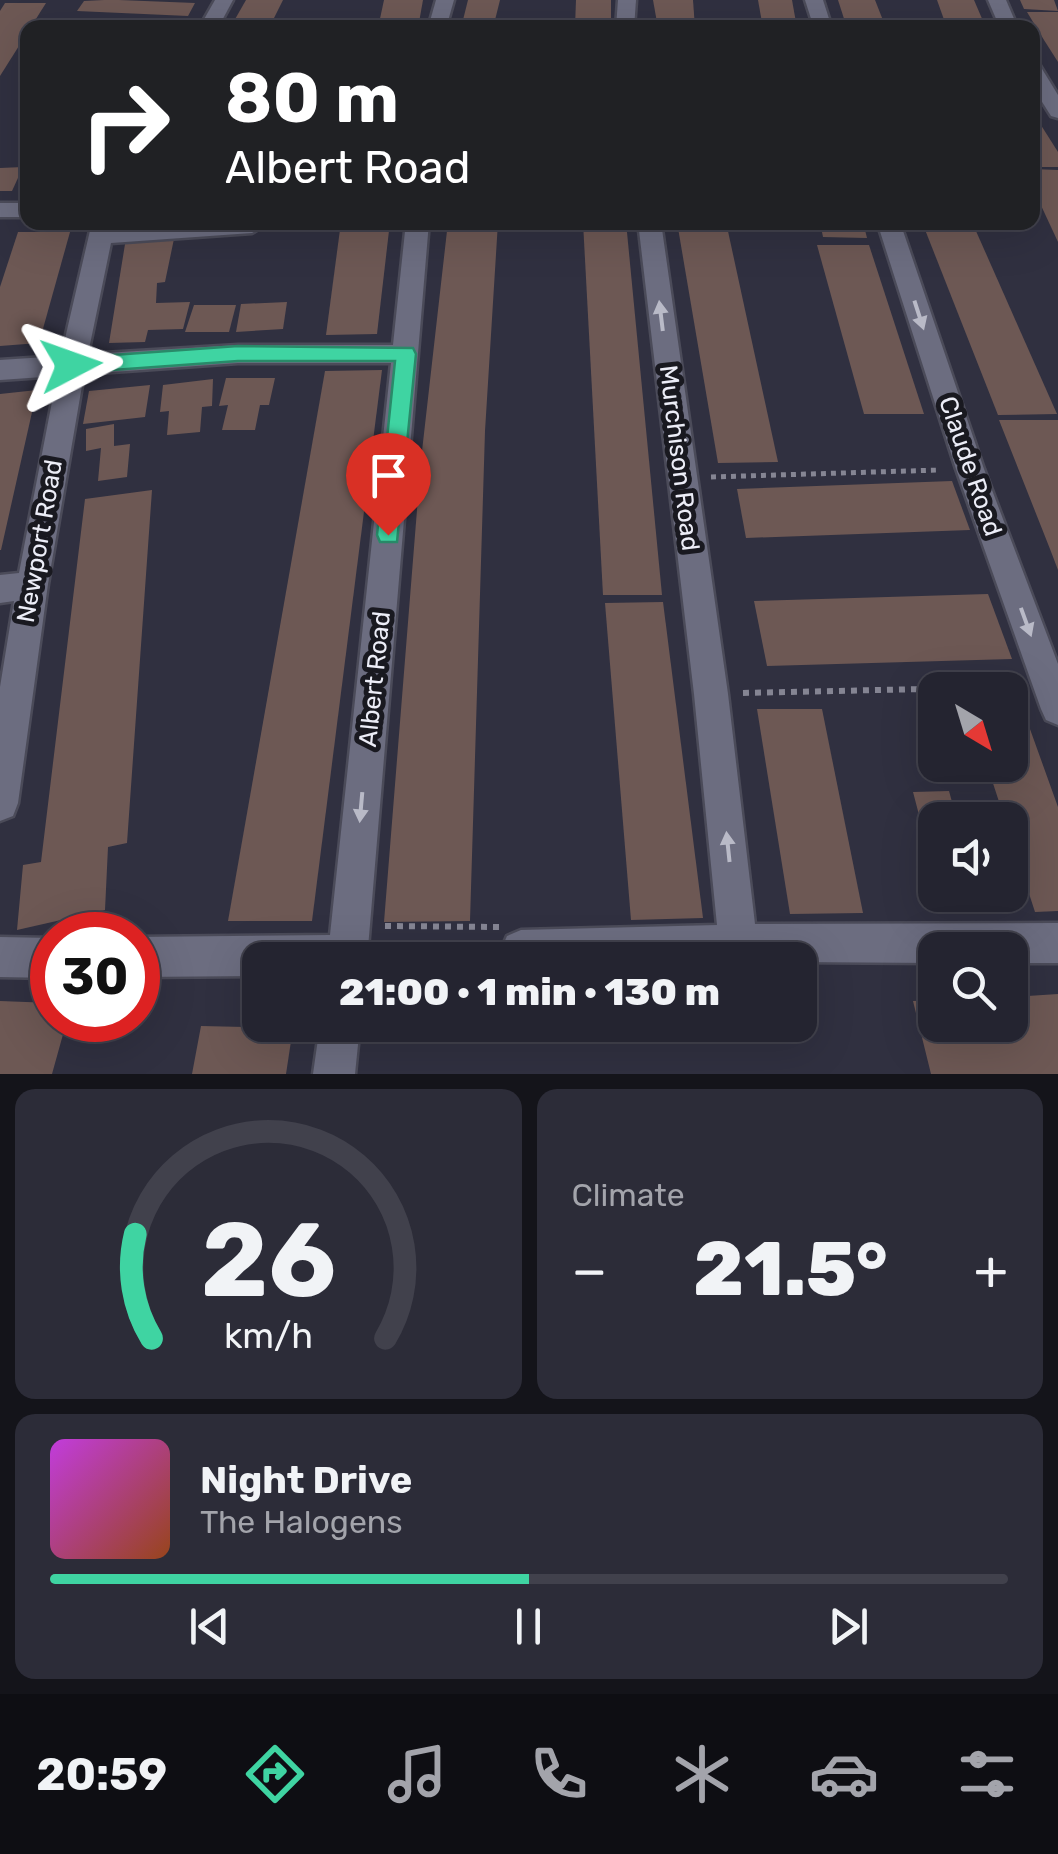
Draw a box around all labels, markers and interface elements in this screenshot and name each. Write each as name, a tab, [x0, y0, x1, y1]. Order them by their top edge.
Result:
text: 80 m	[225, 57, 399, 140]
icon: right	[60, 60, 190, 190]
text: Albert Road	[225, 141, 470, 194]
one-way arrow	[653, 300, 669, 332]
one-way arrow	[912, 300, 927, 330]
position arrow	[19, 313, 123, 417]
street label: Murchison Road	[654, 364, 705, 553]
street label: Claude Road	[933, 393, 1008, 540]
pin	[346, 433, 431, 536]
icon: arrive	[361, 448, 416, 503]
street label: Newport Road	[11, 457, 68, 625]
one-way arrow	[1019, 607, 1034, 637]
street label: Albert Road	[353, 610, 396, 748]
north arrow	[918, 672, 1028, 782]
map controls	[918, 672, 1028, 1042]
one-way arrow	[353, 792, 369, 824]
button: sound	[918, 802, 1028, 912]
one-way arrow	[720, 831, 736, 863]
speed limit sign: 30	[30, 912, 160, 1042]
button: search	[918, 932, 1028, 1042]
text: 21:00 · 1 min · 130 m	[339, 969, 720, 1015]
text: Climate	[572, 1176, 685, 1214]
text: 26	[201, 1199, 336, 1322]
text: 21.5°	[693, 1225, 888, 1314]
text: −	[572, 1238, 607, 1303]
text: +	[974, 1238, 1008, 1303]
text: km/h	[224, 1315, 313, 1357]
text: Night Drive	[200, 1457, 412, 1503]
text: The Halogens	[200, 1503, 403, 1541]
icon: previous	[182, 1599, 237, 1654]
icon: pause	[501, 1599, 556, 1654]
icon: next	[821, 1599, 876, 1654]
icon: directions	[240, 1739, 310, 1809]
icon: music	[382, 1739, 452, 1809]
icon: phone	[524, 1739, 594, 1809]
icon: climate	[667, 1739, 737, 1809]
icon: car	[809, 1739, 879, 1809]
icon: filters	[952, 1739, 1022, 1809]
text: 20:59	[36, 1748, 167, 1801]

